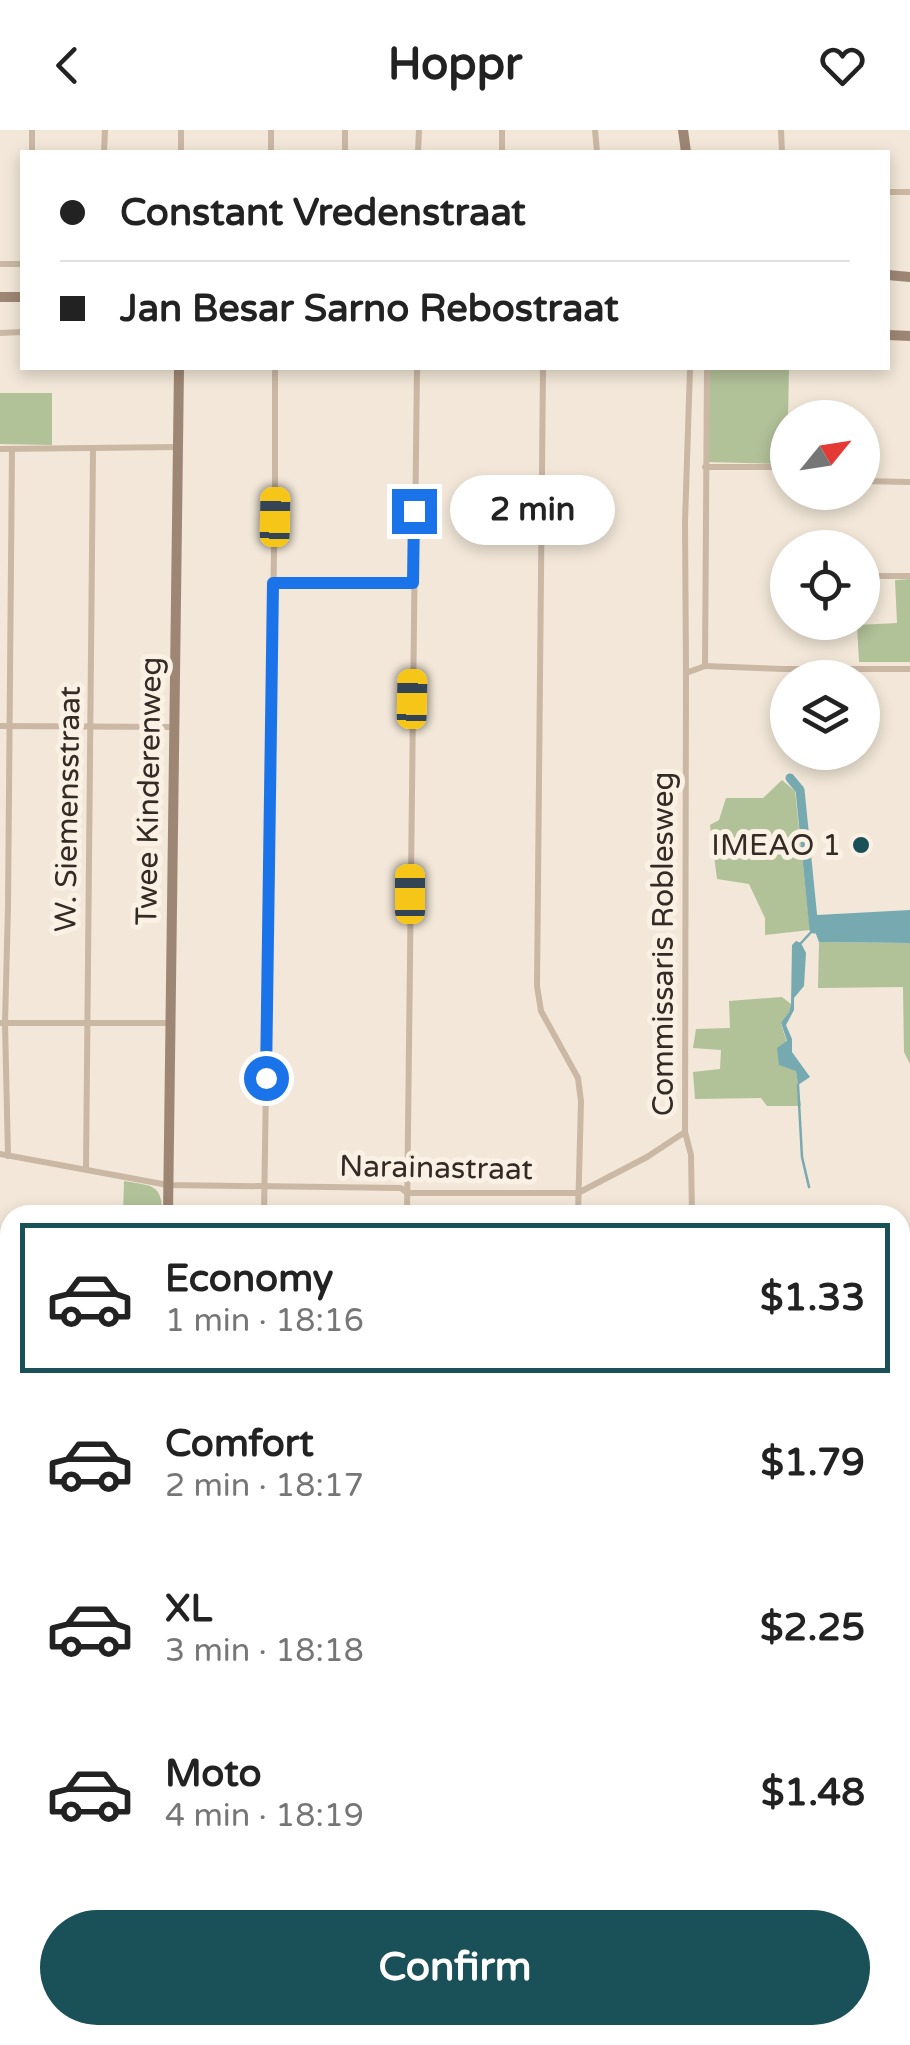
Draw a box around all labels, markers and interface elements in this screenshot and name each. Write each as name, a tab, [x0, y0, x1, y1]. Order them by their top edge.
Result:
icon: back	[40, 38, 95, 93]
text: Hoppr	[388, 38, 522, 92]
icon: heart	[815, 38, 870, 93]
text: Constant Vredenstraat	[120, 190, 526, 236]
text: Jan Besar Sarno Rebostraat	[120, 286, 619, 332]
north arrow	[770, 400, 880, 510]
map controls	[770, 400, 880, 770]
callout: 2 min	[449, 476, 614, 546]
car	[259, 487, 291, 547]
route end	[392, 489, 437, 534]
text: 2 min	[490, 491, 575, 529]
button: locate	[770, 530, 880, 640]
street label: Twee Kinderenweg	[128, 656, 170, 926]
button: layers	[770, 660, 880, 770]
car	[396, 669, 428, 729]
street label: W. Siemensstraat	[47, 686, 89, 932]
street label: Commissaris Roblesweg	[645, 772, 682, 1116]
place label: IMEAO 1	[711, 827, 841, 864]
marker: IMEAO 1	[850, 834, 872, 856]
car	[395, 864, 425, 924]
route start	[244, 1056, 289, 1101]
street label: Narainastraat	[339, 1148, 533, 1188]
icon: car	[45, 1253, 135, 1343]
text: Economy	[165, 1256, 333, 1302]
text: $1.33	[760, 1275, 865, 1321]
text: 1 min · 18:16	[165, 1302, 364, 1340]
icon: car	[45, 1418, 135, 1508]
text: Comfort	[165, 1421, 314, 1467]
text: $1.79	[760, 1440, 865, 1486]
text: 2 min · 18:17	[165, 1467, 364, 1505]
icon: car	[45, 1583, 135, 1673]
text: XL	[165, 1586, 212, 1632]
text: $2.25	[760, 1605, 865, 1651]
text: 3 min · 18:18	[165, 1632, 364, 1670]
icon: car	[45, 1748, 135, 1838]
text: Moto	[165, 1751, 261, 1797]
text: $1.48	[761, 1770, 865, 1816]
text: 4 min · 18:19	[165, 1797, 364, 1835]
button: Confirm	[40, 1910, 870, 2025]

